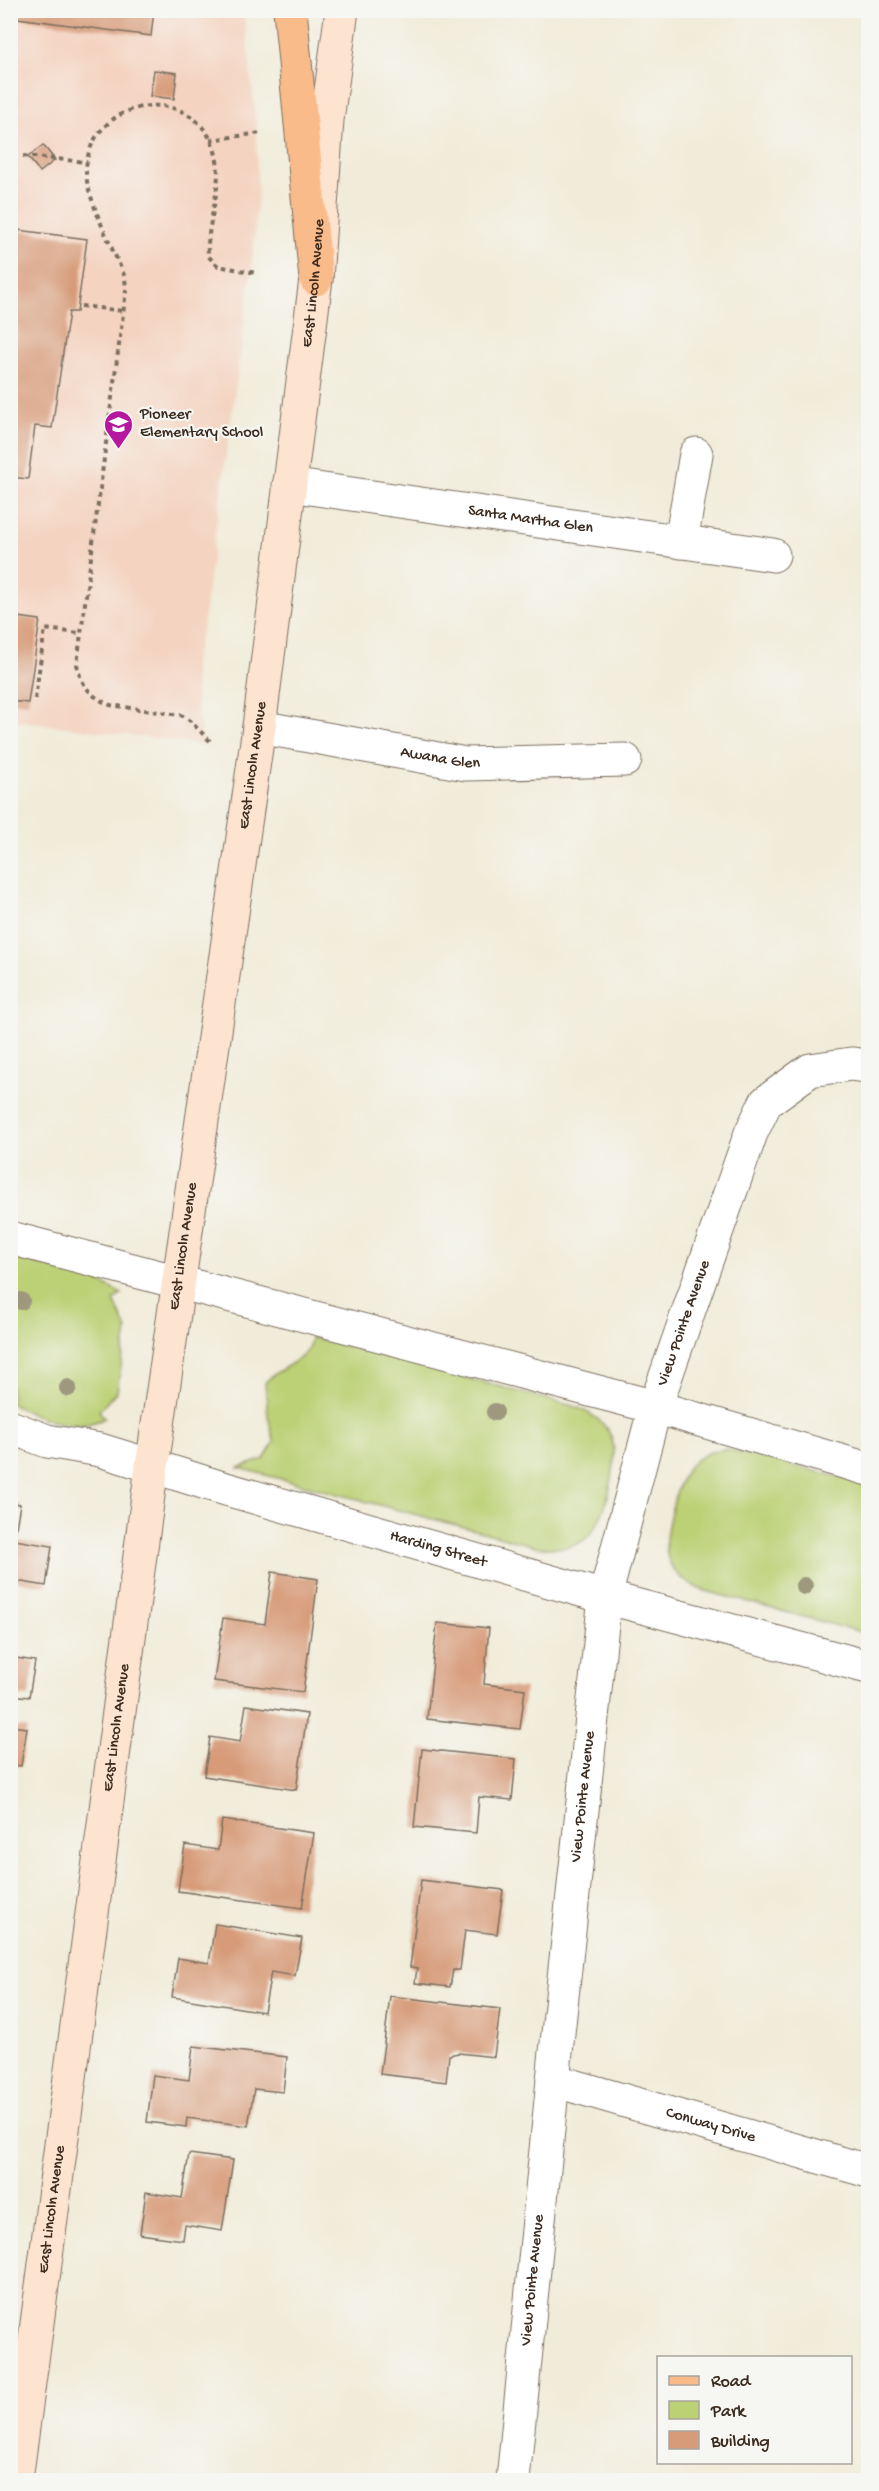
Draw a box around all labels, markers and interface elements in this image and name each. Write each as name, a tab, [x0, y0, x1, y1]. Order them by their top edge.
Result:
street label: East Lincoln Avenue	[298, 218, 330, 348]
place label: Pioneer Elementary School	[139, 406, 263, 443]
school or university icon: Pioneer Elementary School	[103, 408, 135, 450]
street label: Santa Martha Glen	[467, 501, 595, 538]
street label: East Lincoln Avenue	[235, 700, 272, 831]
street label: Awana Glen	[399, 743, 481, 774]
street label: East Lincoln Avenue	[165, 1181, 203, 1311]
street label: View Pointe Avenue	[653, 1257, 715, 1390]
street label: Harding Street	[387, 1527, 490, 1573]
street label: East Lincoln Avenue	[99, 1662, 135, 1793]
street label: View Pointe Avenue	[567, 1729, 600, 1864]
street label: Conway Drive	[664, 2104, 758, 2148]
street label: East Lincoln Avenue	[34, 2144, 70, 2275]
street label: View Pointe Avenue	[517, 2213, 549, 2348]
legend	[657, 2356, 852, 2464]
text: Road	[711, 2372, 752, 2393]
text: Park	[710, 2402, 747, 2423]
text: Building	[710, 2432, 770, 2453]

